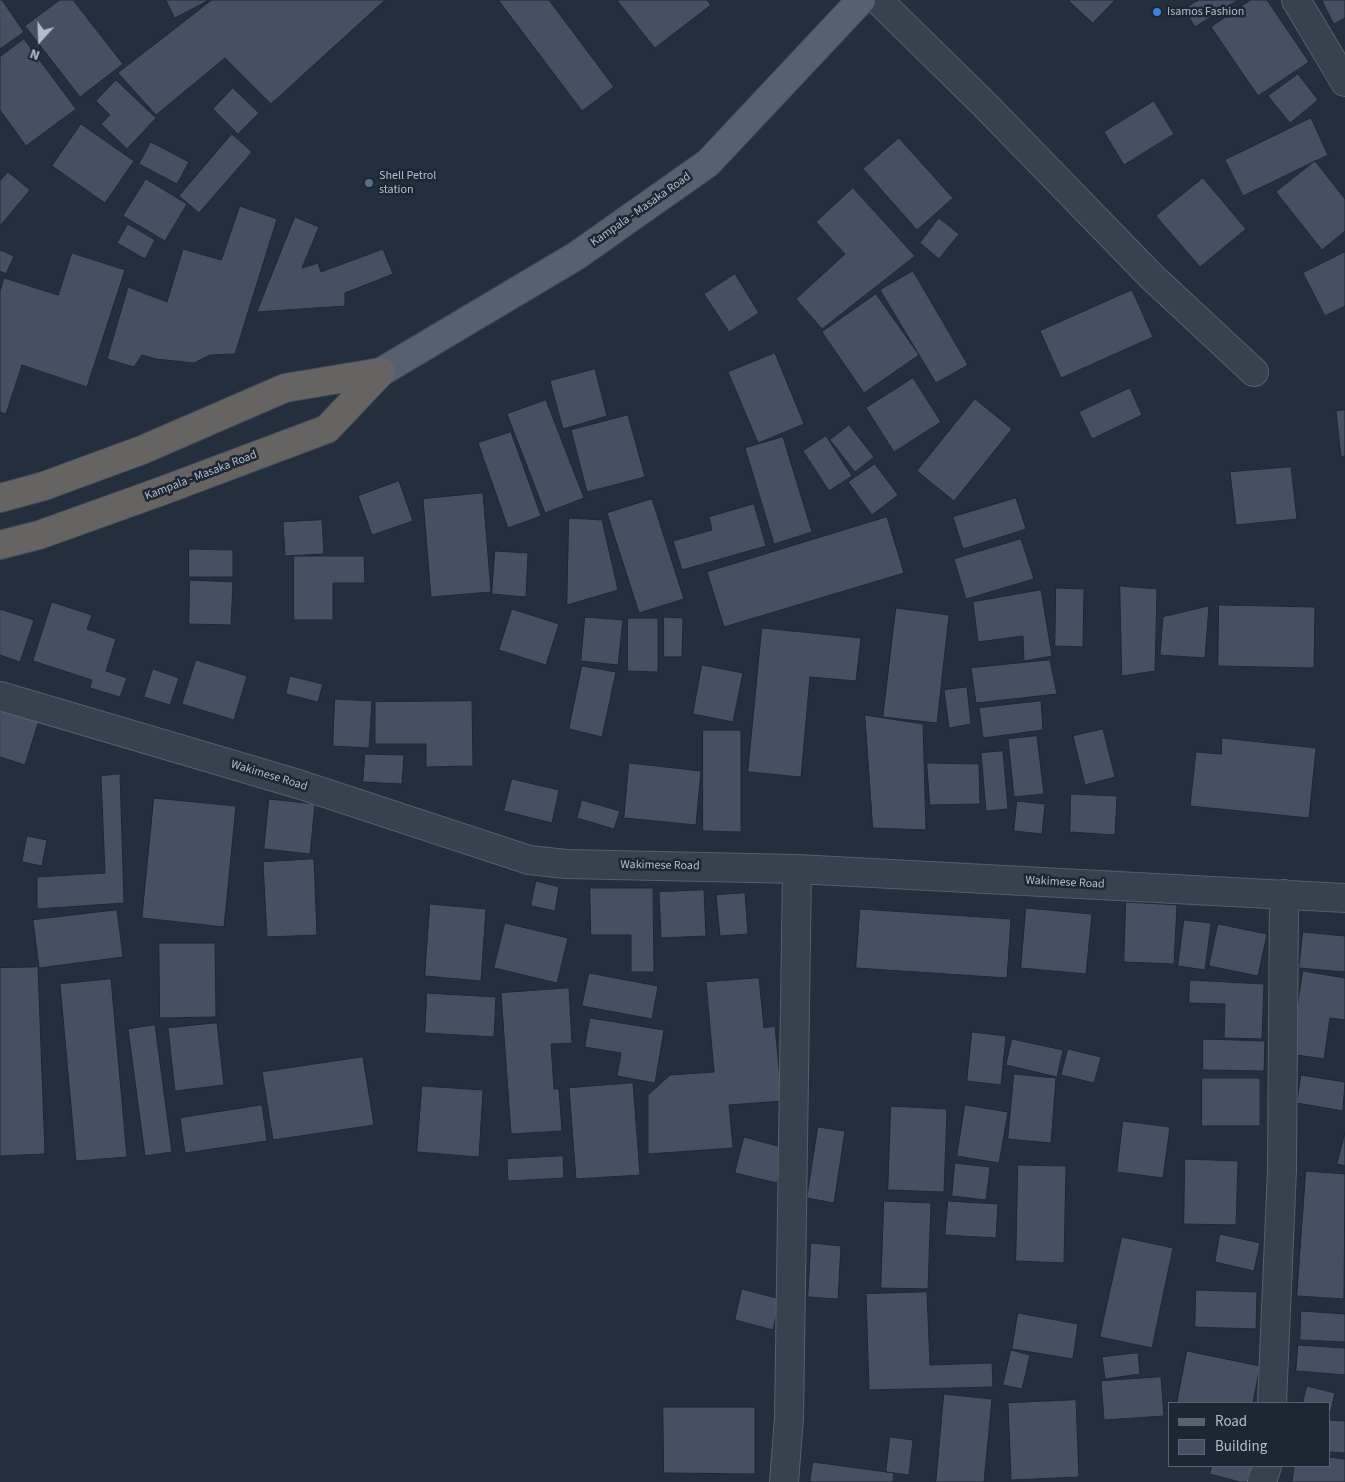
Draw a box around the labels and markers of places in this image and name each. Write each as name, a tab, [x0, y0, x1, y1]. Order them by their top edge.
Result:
place label: Isamos Fashion	[1167, 5, 1244, 19]
marker: Isamos Fashion	[1151, 6, 1163, 18]
place label: Shell Petrol station	[379, 169, 436, 197]
marker: Shell Petrol station	[363, 177, 375, 189]

